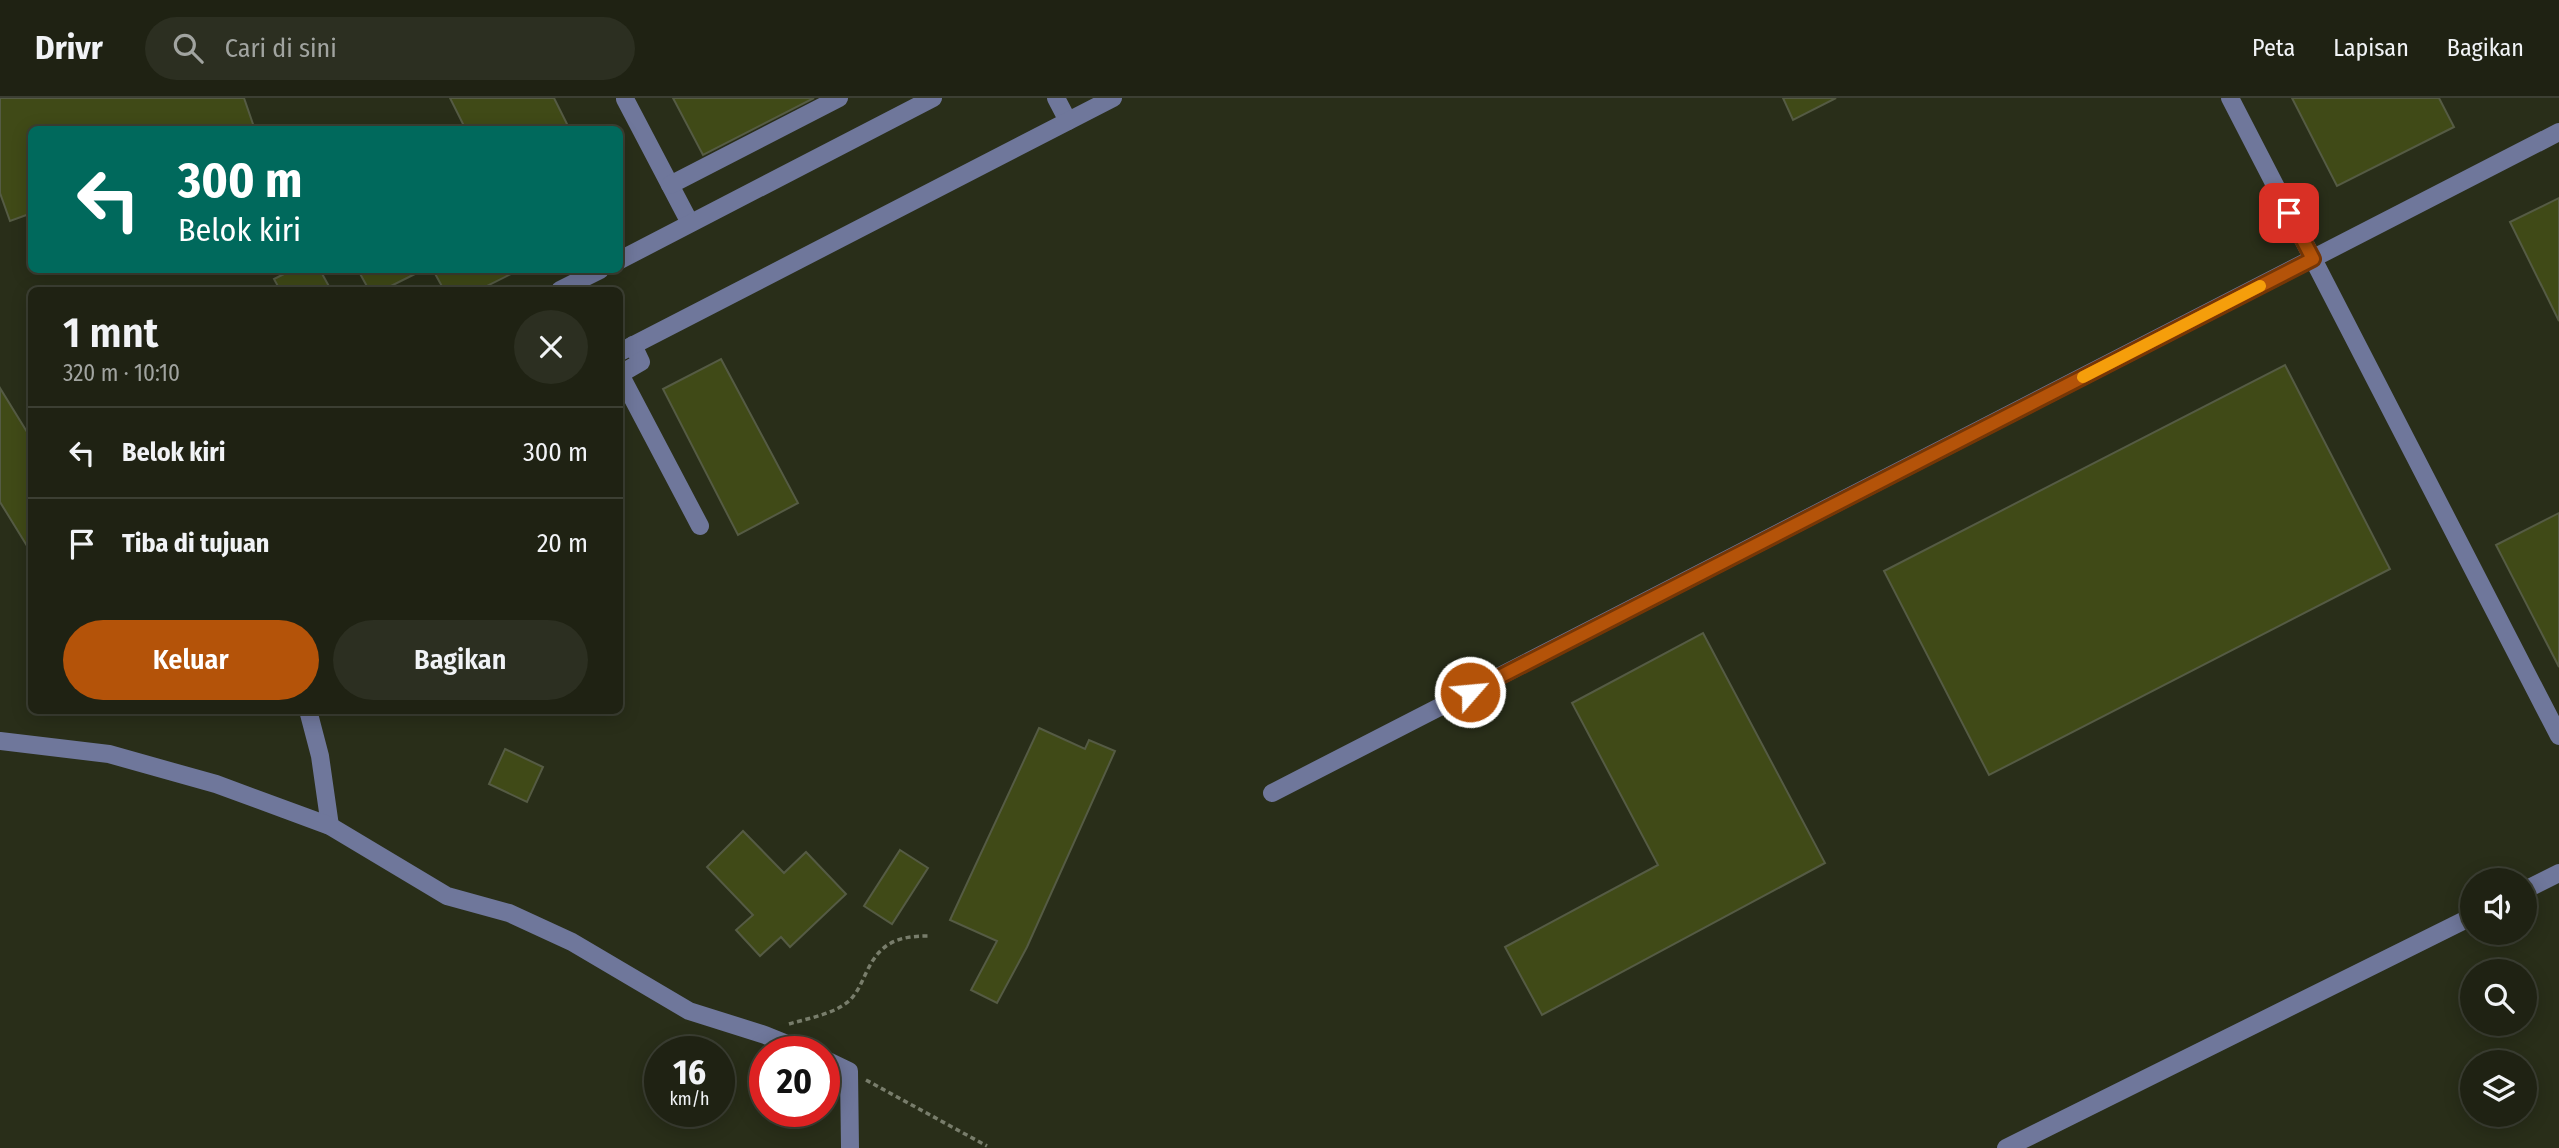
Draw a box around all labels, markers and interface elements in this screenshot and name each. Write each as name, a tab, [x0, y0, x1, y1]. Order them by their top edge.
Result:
search box	[145, 17, 635, 80]
text: Drivr	[35, 28, 103, 68]
icon: search	[169, 29, 207, 67]
text: Cari di sini	[225, 33, 337, 64]
text: Peta	[2252, 34, 2295, 62]
text: Lapisan	[2333, 34, 2409, 62]
text: Bagikan	[2447, 34, 2524, 62]
text: 300 m	[178, 151, 302, 210]
icon: left	[63, 154, 154, 245]
pin	[2259, 183, 2319, 243]
icon: arrive	[2270, 194, 2308, 232]
text: Belok kiri	[178, 211, 301, 249]
text: 1 mnt	[63, 308, 158, 358]
button: close	[514, 310, 588, 384]
text: 320 m · 10:10	[63, 359, 180, 387]
icon: left	[63, 434, 101, 472]
text: Belok kiri	[122, 437, 225, 468]
text: 300 m	[523, 437, 588, 468]
icon: arrive	[63, 525, 101, 563]
text: Tiba di tujuan	[122, 528, 269, 559]
text: 20 m	[537, 528, 588, 559]
button: Keluar	[63, 620, 319, 700]
button: Bagikan	[333, 620, 588, 700]
position arrow	[1433, 655, 1507, 729]
map controls	[2460, 868, 2537, 1127]
button: sound	[2460, 868, 2537, 945]
button: search	[2460, 959, 2537, 1036]
speed limit sign: 20	[749, 1036, 840, 1127]
button: layers	[2460, 1050, 2537, 1127]
text: 16	[673, 1051, 706, 1093]
text: km/h	[669, 1088, 710, 1110]

